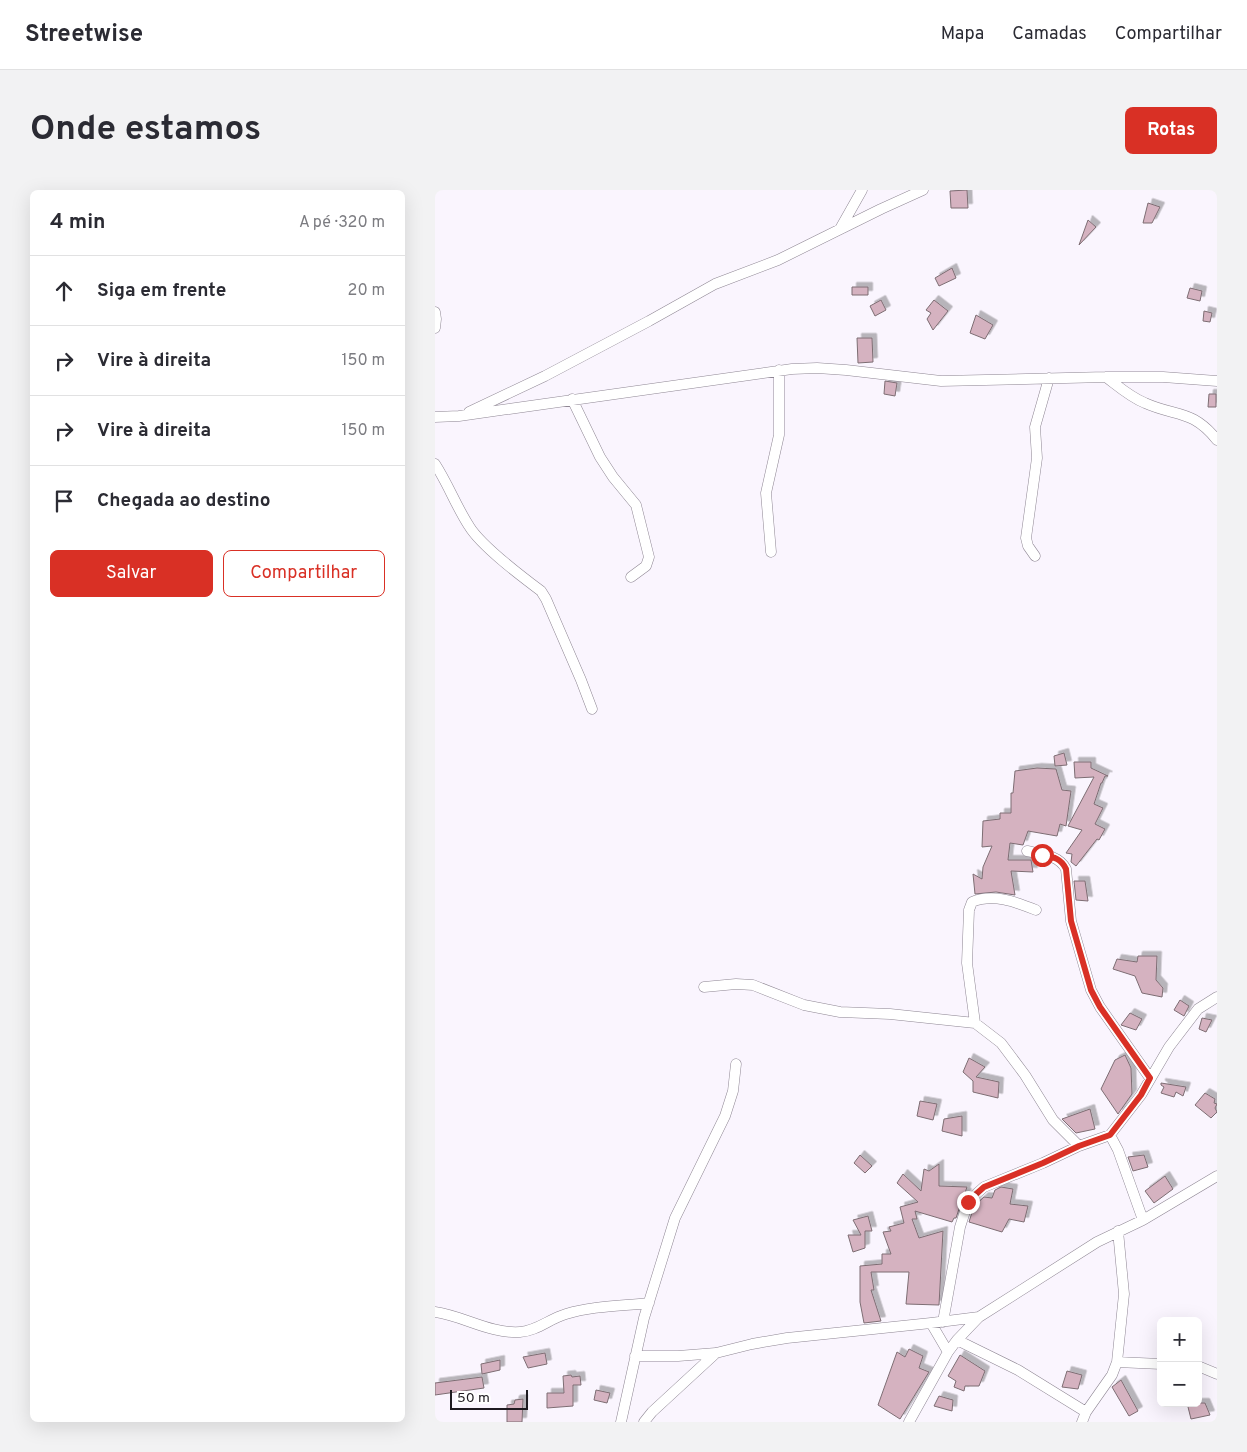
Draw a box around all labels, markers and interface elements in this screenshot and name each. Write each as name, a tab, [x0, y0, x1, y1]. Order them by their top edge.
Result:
text: Streetwise	[25, 20, 143, 50]
text: Mapa	[941, 23, 984, 46]
text: Camadas	[1012, 23, 1087, 46]
text: Compartilhar	[1115, 23, 1222, 46]
button: Rotas	[1125, 107, 1217, 154]
text: Onde estamos	[30, 108, 261, 152]
text: 4 min	[50, 209, 106, 236]
text: A pé · 320 m	[299, 213, 385, 233]
icon: ahead	[50, 277, 78, 305]
text: Siga em frente	[97, 279, 226, 303]
text: 20 m	[348, 281, 385, 301]
icon: right	[50, 347, 78, 375]
text: Vire à direita	[97, 349, 211, 373]
text: 150 m	[342, 351, 385, 371]
icon: right	[50, 417, 78, 445]
text: Vire à direita	[97, 419, 211, 443]
text: 150 m	[342, 421, 385, 441]
icon: arrive	[50, 487, 78, 515]
text: Chegada ao destino	[97, 489, 271, 513]
button: Salvar	[50, 550, 213, 597]
button: Compartilhar	[223, 550, 385, 597]
route start	[1031, 844, 1054, 867]
route end	[957, 1191, 980, 1214]
map controls	[1157, 1317, 1202, 1407]
button: +	[1157, 1317, 1202, 1362]
button: −	[1157, 1362, 1202, 1407]
scale bar	[450, 1387, 527, 1410]
text: 50 m	[457, 1390, 490, 1407]

